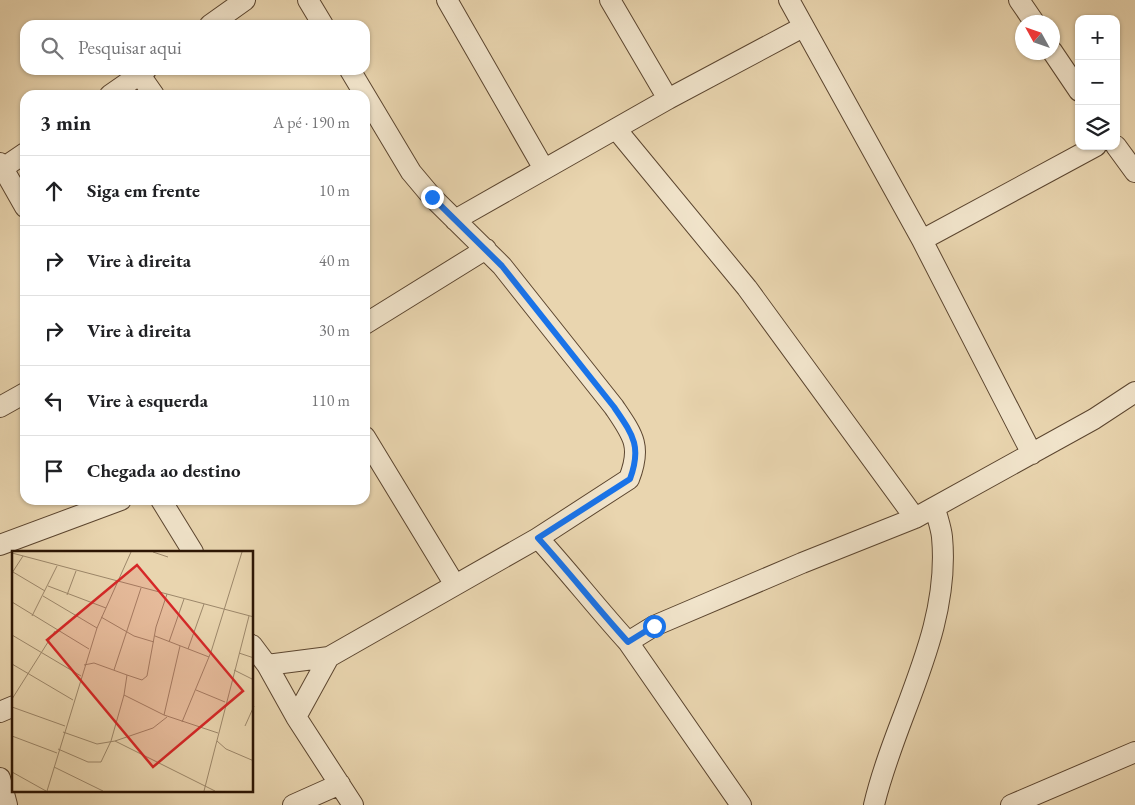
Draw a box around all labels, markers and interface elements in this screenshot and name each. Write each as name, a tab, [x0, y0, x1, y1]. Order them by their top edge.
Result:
north arrow	[1015, 15, 1060, 60]
map controls	[1075, 15, 1120, 150]
button: +	[1075, 15, 1120, 60]
search box	[20, 20, 370, 75]
icon: search	[38, 34, 66, 62]
text: Pesquisar aqui	[78, 35, 182, 60]
button: −	[1075, 60, 1120, 105]
button: layers	[1075, 105, 1120, 150]
text: 3 min	[40, 109, 91, 136]
text: A pé · 190 m	[273, 112, 350, 133]
icon: ahead	[40, 177, 68, 205]
text: Siga em frente	[87, 178, 200, 203]
text: 10 m	[319, 180, 350, 201]
route end	[421, 186, 444, 209]
icon: right	[40, 247, 68, 275]
text: Vire à direita	[87, 248, 191, 273]
text: 40 m	[319, 250, 350, 271]
icon: right	[40, 317, 68, 345]
text: Vire à direita	[87, 318, 191, 343]
text: 30 m	[319, 320, 350, 341]
icon: left	[40, 387, 68, 415]
text: Vire à esquerda	[87, 388, 208, 413]
text: 110 m	[311, 390, 350, 411]
icon: arrive	[40, 457, 68, 485]
text: Chegada ao destino	[87, 458, 241, 483]
inset map	[12, 551, 254, 792]
route start	[643, 615, 666, 638]

